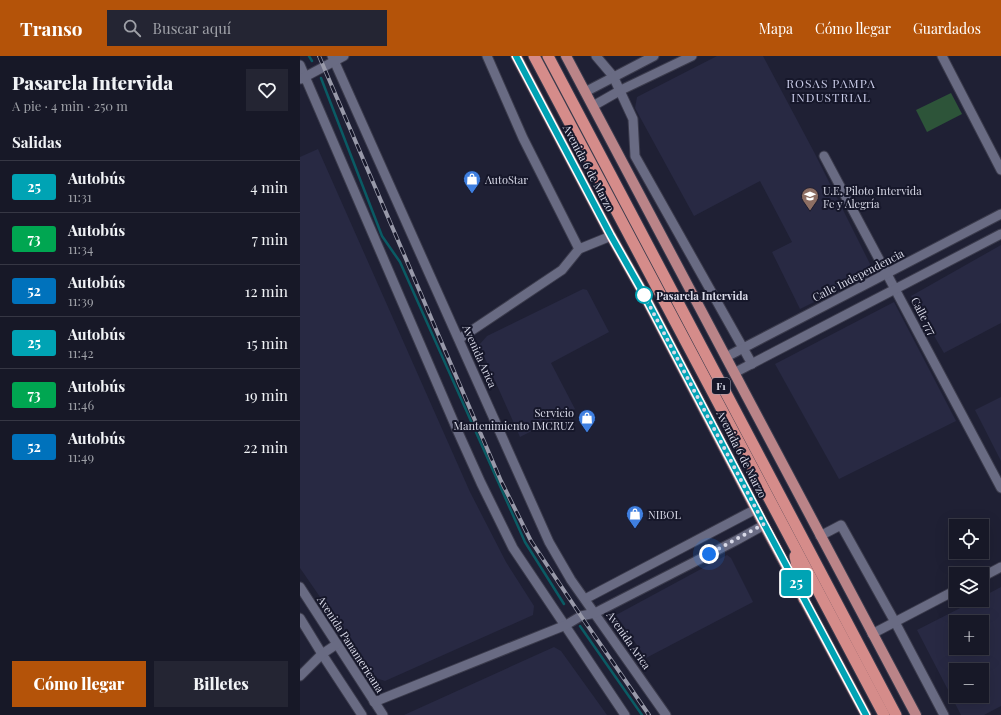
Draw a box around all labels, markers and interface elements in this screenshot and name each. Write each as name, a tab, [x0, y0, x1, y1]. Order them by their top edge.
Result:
search box	[107, 10, 387, 46]
text: Transo	[20, 15, 83, 41]
icon: search	[121, 17, 143, 39]
text: Buscar aquí	[153, 18, 231, 38]
text: Mapa	[759, 19, 793, 38]
text: Cómo llegar	[815, 19, 891, 38]
text: Guardados	[913, 19, 981, 38]
text: Pasarela Intervida	[12, 69, 173, 95]
button: heart	[246, 69, 288, 111]
district label: ROSAS PAMPA INDUSTRIAL	[786, 75, 876, 105]
text: A pie · 4 min · 250 m	[12, 97, 128, 114]
street label: Avenida 6 de Marzo	[559, 121, 618, 214]
text: Salidas	[12, 132, 62, 152]
text: Autobús	[68, 168, 125, 188]
shop icon: AutoStar	[462, 169, 482, 194]
place label: AutoStar	[484, 172, 528, 187]
text: 25	[27, 177, 41, 196]
text: 4 min	[250, 177, 288, 197]
place label: U.E. Piloto Intervida Fe y Alegría	[823, 183, 922, 211]
school or university icon: U.E. Piloto Intervida Fe y Alegría	[800, 186, 820, 211]
text: 11:31	[68, 188, 92, 205]
text: Autobús	[68, 220, 125, 240]
text: 73	[27, 229, 41, 248]
text: 7 min	[252, 229, 288, 249]
text: 11:34	[68, 240, 93, 257]
street label: Calle Independencia	[810, 245, 907, 305]
text: Autobús	[68, 272, 125, 292]
text: 52	[27, 281, 41, 300]
text: 12 min	[245, 281, 288, 301]
marker: Pasarela Intervida	[635, 286, 653, 304]
place label: Pasarela Intervida	[656, 288, 749, 303]
text: 11:39	[68, 292, 94, 309]
street label: Calle 777	[908, 294, 940, 338]
street label: Avenida Arica	[459, 321, 501, 390]
text: Autobús	[68, 324, 125, 344]
text: 25	[27, 333, 41, 352]
text: 15 min	[246, 333, 288, 353]
text: 11:42	[68, 344, 94, 361]
text: Autobús	[68, 376, 125, 396]
road number: F1	[712, 378, 730, 394]
text: 73	[27, 385, 41, 404]
text: 19 min	[244, 385, 288, 405]
text: 11:46	[68, 396, 94, 413]
place label: Servicio Mantenimiento IMCRUZ	[454, 405, 574, 433]
street label: Avenida 6 de Marzo	[713, 407, 771, 500]
shop icon: Servicio Mantenimiento IMCRUZ	[577, 408, 597, 433]
text: Autobús	[68, 428, 125, 448]
text: 52	[27, 437, 41, 456]
text: 22 min	[243, 437, 288, 457]
text: 11:49	[68, 448, 94, 465]
shop icon: NIBOL	[625, 504, 645, 529]
place label: NIBOL	[648, 507, 681, 522]
map controls	[949, 519, 989, 703]
button: locate	[949, 519, 989, 559]
your location	[699, 544, 719, 564]
button: layers	[949, 567, 989, 607]
line badge: 25	[778, 570, 814, 596]
text: 25	[789, 573, 803, 592]
street label: Avenida Panamericana	[314, 592, 388, 696]
street label: Avenida Arica	[603, 607, 655, 672]
button: +	[949, 615, 989, 655]
button: Cómo llegar	[12, 661, 146, 707]
button: Billetes	[154, 661, 288, 707]
button: −	[949, 663, 989, 703]

